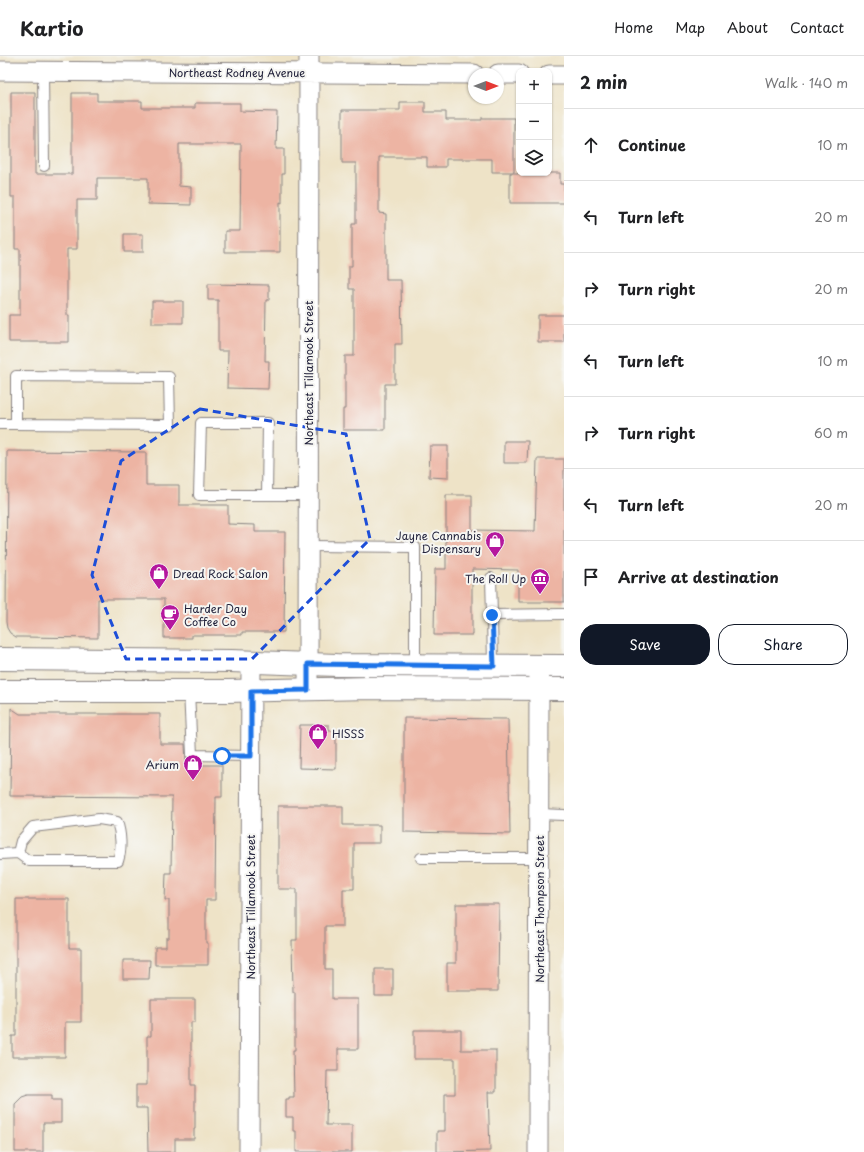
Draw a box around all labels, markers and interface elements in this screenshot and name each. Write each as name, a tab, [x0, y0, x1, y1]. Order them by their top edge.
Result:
text: Kartio	[20, 14, 83, 42]
text: Home	[614, 17, 653, 38]
text: Map	[675, 17, 705, 38]
text: About	[727, 17, 768, 38]
text: Contact	[790, 17, 844, 38]
street label: Northeast Rodney Avenue	[169, 64, 305, 81]
north arrow	[468, 68, 504, 104]
map controls	[516, 68, 552, 176]
button: +	[516, 68, 552, 104]
text: 2 min	[580, 69, 627, 95]
text: Walk · 140 m	[765, 73, 848, 92]
button: −	[516, 104, 552, 140]
text: Continue	[618, 133, 686, 156]
icon: ahead	[580, 134, 602, 156]
text: 10 m	[818, 135, 848, 154]
button: layers	[516, 140, 552, 176]
text: Turn left	[618, 205, 684, 228]
icon: left	[580, 206, 602, 228]
text: 20 m	[814, 207, 848, 226]
text: Turn right	[618, 277, 695, 300]
icon: right	[580, 278, 602, 300]
text: 20 m	[814, 279, 848, 298]
street label: Northeast Tillamook Street	[300, 300, 317, 446]
text: Turn left	[618, 349, 684, 372]
icon: left	[580, 350, 602, 372]
text: 10 m	[818, 351, 848, 370]
text: Turn right	[618, 421, 695, 444]
icon: right	[580, 422, 602, 444]
text: 60 m	[814, 423, 848, 442]
text: Turn left	[618, 493, 684, 516]
icon: left	[580, 494, 602, 516]
text: 20 m	[814, 495, 848, 514]
place label: Jayne Cannabis Dispensary	[396, 527, 481, 557]
shop icon: Jayne Cannabis Dispensary	[484, 530, 506, 558]
shop icon: Dread Rock Salon	[148, 562, 170, 590]
place label: Dread Rock Salon	[173, 565, 268, 582]
text: Arrive at destination	[618, 565, 779, 588]
icon: arrive	[580, 566, 602, 588]
museum icon: The Roll Up	[529, 567, 551, 595]
place label: The Roll Up	[465, 570, 526, 587]
place label: Harder Day Coffee Co	[184, 600, 247, 630]
cafe icon: Harder Day Coffee Co	[159, 603, 181, 631]
route end	[483, 606, 501, 624]
button: Save	[580, 624, 710, 665]
button: Share	[718, 624, 848, 665]
shop icon: HISSS	[307, 722, 329, 750]
place label: HISSS	[332, 725, 364, 742]
route start	[213, 747, 231, 765]
shop icon: Arium	[182, 753, 204, 781]
place label: Arium	[146, 756, 179, 773]
street label: Northeast Tillamook Street	[242, 834, 259, 980]
street label: Northeast Thompson Street	[531, 835, 548, 983]

